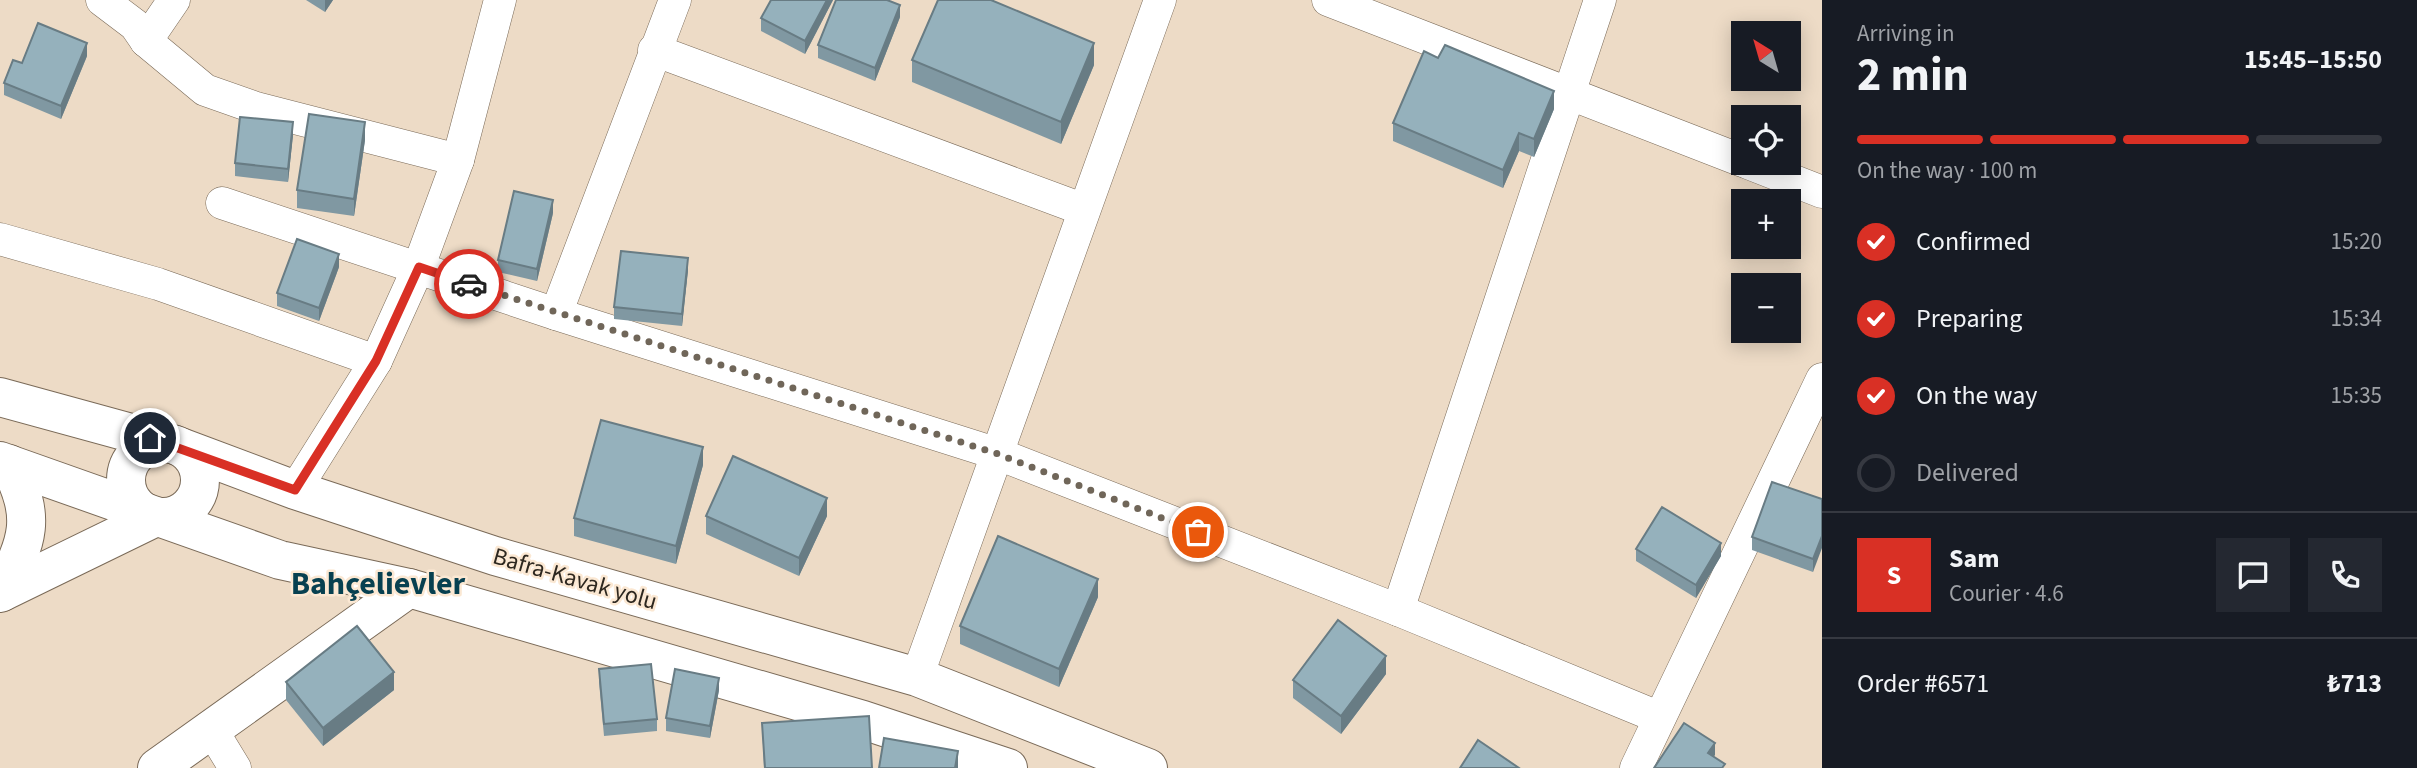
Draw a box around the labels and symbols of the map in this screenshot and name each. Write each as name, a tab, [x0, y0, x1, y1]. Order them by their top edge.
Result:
north arrow	[1731, 21, 1801, 91]
courier	[434, 249, 504, 319]
pin	[120, 408, 180, 468]
pin	[1168, 502, 1228, 562]
street label: Bafra-Kavak yolu	[489, 539, 661, 619]
district label: Bahçelievler	[291, 561, 466, 607]

